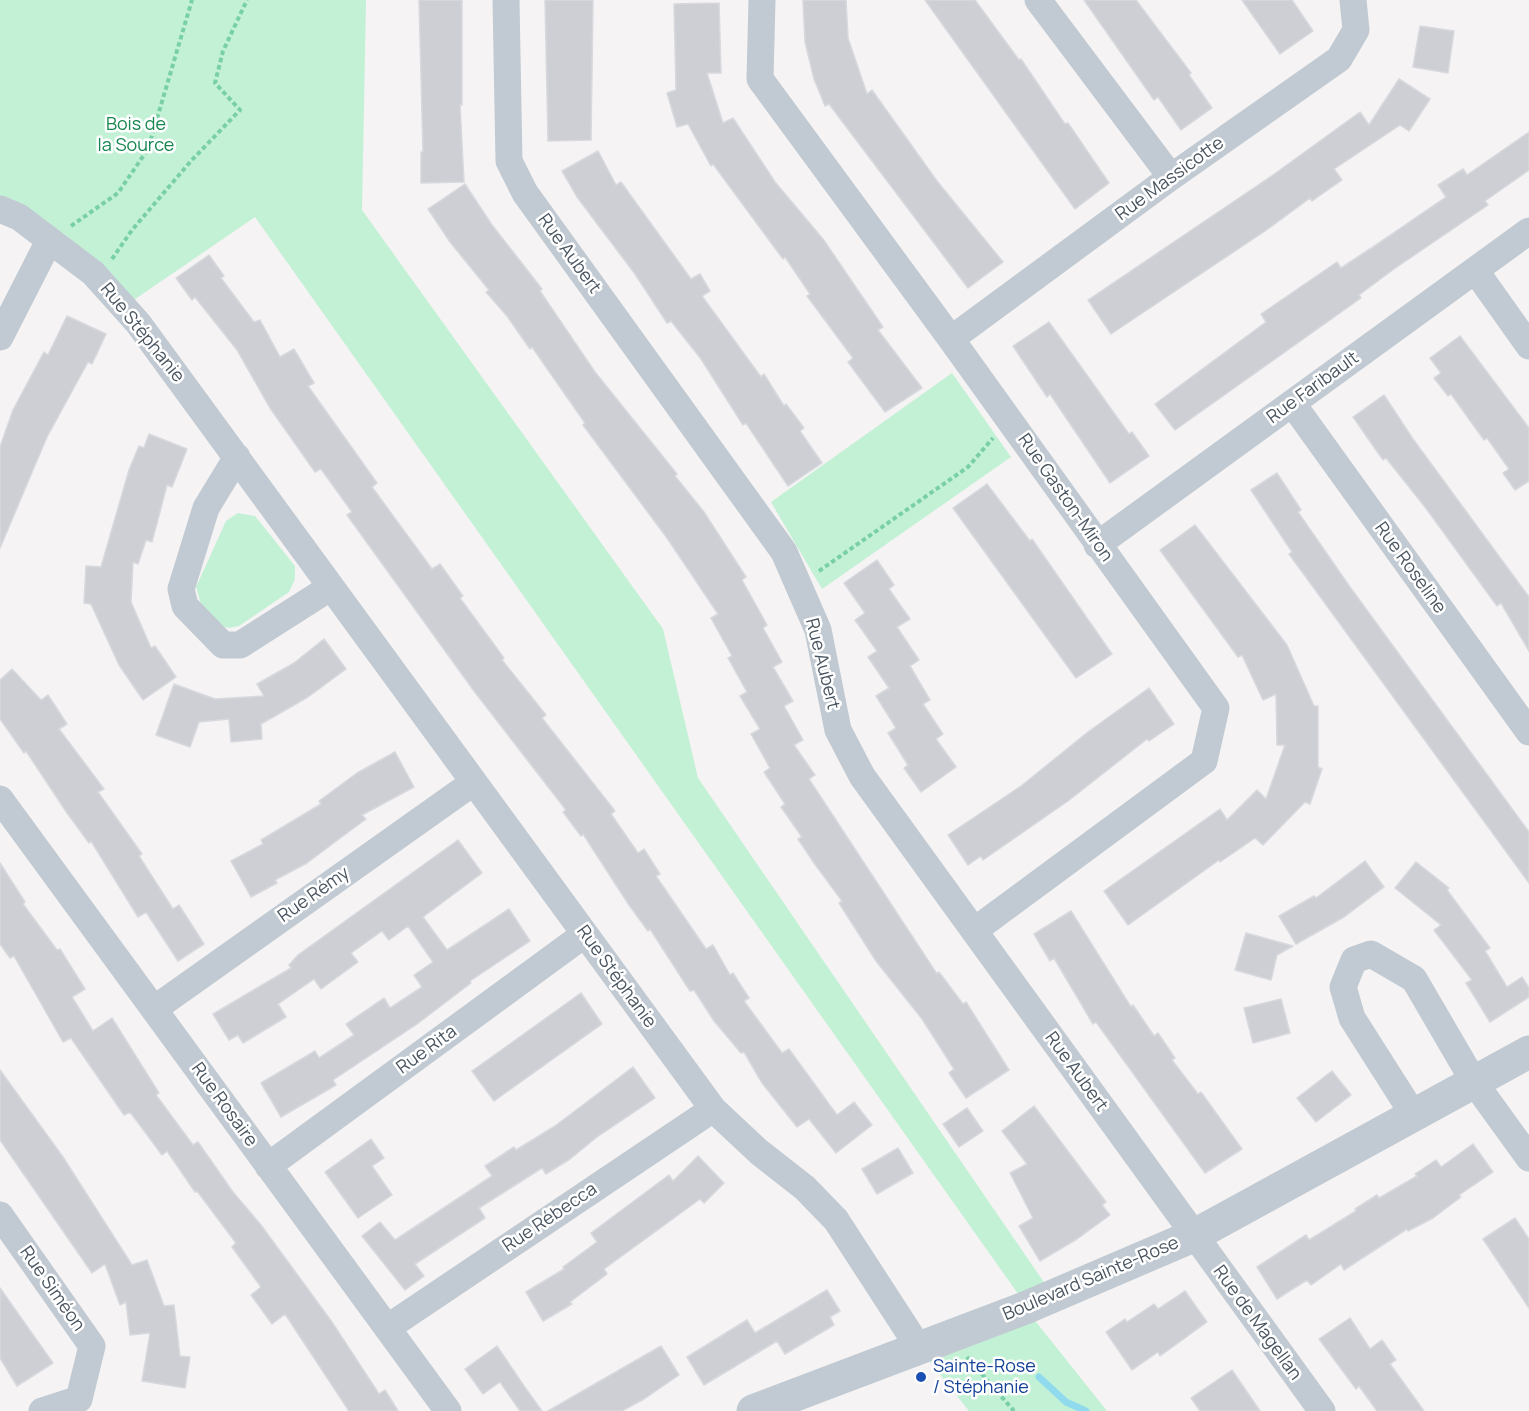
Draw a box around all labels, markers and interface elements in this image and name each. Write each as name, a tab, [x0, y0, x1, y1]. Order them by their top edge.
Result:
park label: Bois de la Source	[98, 114, 174, 156]
street label: Rue Massicotte	[1112, 132, 1228, 226]
street label: Rue Aubert	[533, 210, 605, 298]
street label: Rue Stéphanie	[95, 279, 189, 387]
street label: Rue Faribault	[1263, 347, 1363, 429]
street label: Rue Gaston-Miron	[1013, 430, 1117, 566]
street label: Rue Roseline	[1370, 518, 1450, 618]
street label: Rue Aubert	[800, 616, 844, 712]
street label: Rue Rémy	[274, 863, 354, 927]
street label: Rue Stéphanie	[572, 922, 660, 1032]
street label: Rue Rita	[393, 1021, 461, 1079]
street label: Rue Aubert	[1040, 1028, 1112, 1116]
street label: Rue Rosaire	[186, 1059, 262, 1151]
street label: Rue Rébecca	[499, 1179, 601, 1257]
street label: Boulevard Sainte-Rose	[1000, 1232, 1182, 1326]
street label: Rue Siméon	[15, 1242, 89, 1336]
street label: Rue de Magellan	[1208, 1261, 1306, 1385]
place label: Sainte-Rose / Stéphanie	[933, 1356, 1036, 1398]
marker: Sainte-Rose / Stéphanie	[914, 1370, 928, 1384]

